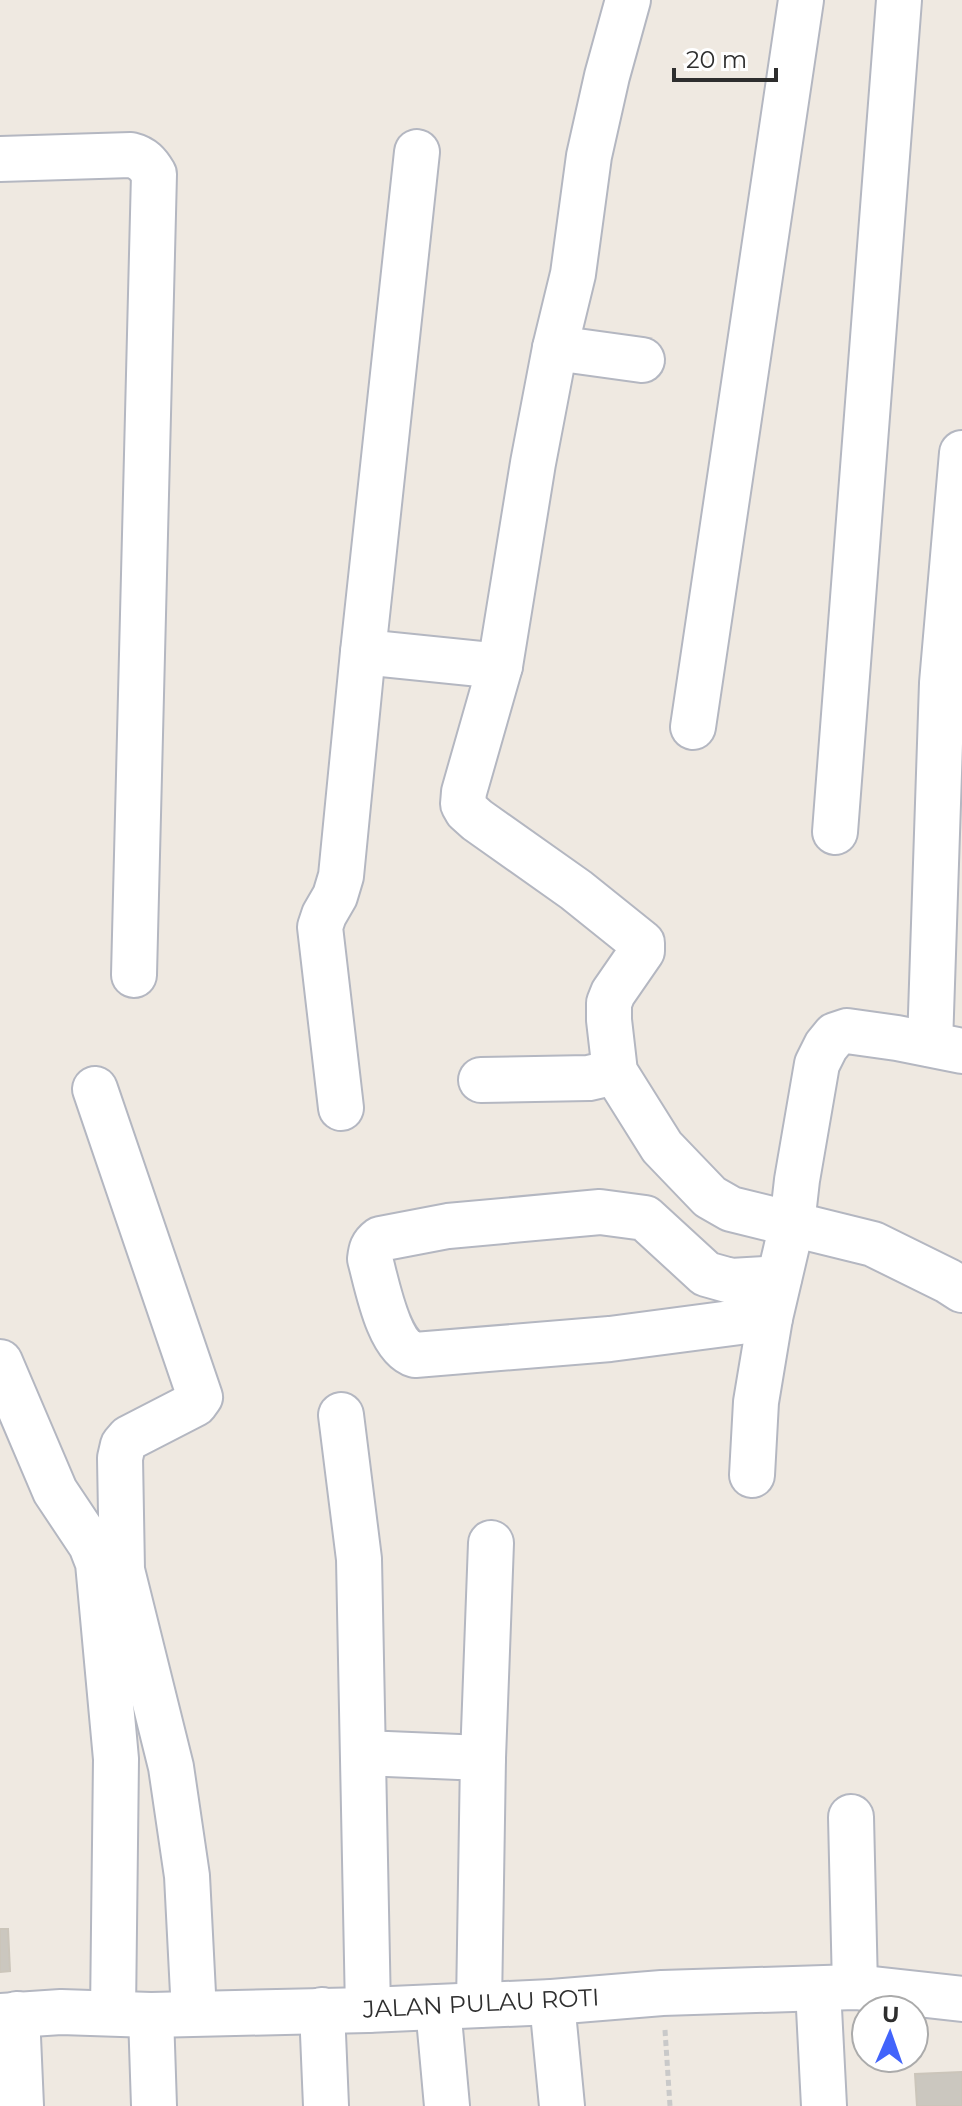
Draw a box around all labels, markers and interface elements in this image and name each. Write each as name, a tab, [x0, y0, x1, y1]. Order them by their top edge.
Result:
scale bar	[674, 32, 776, 82]
text: 20 m	[686, 45, 747, 74]
street label: JALAN PULAU ROTI	[361, 1982, 600, 2024]
north arrow	[850, 1994, 930, 2074]
text: U	[882, 2001, 900, 2028]

